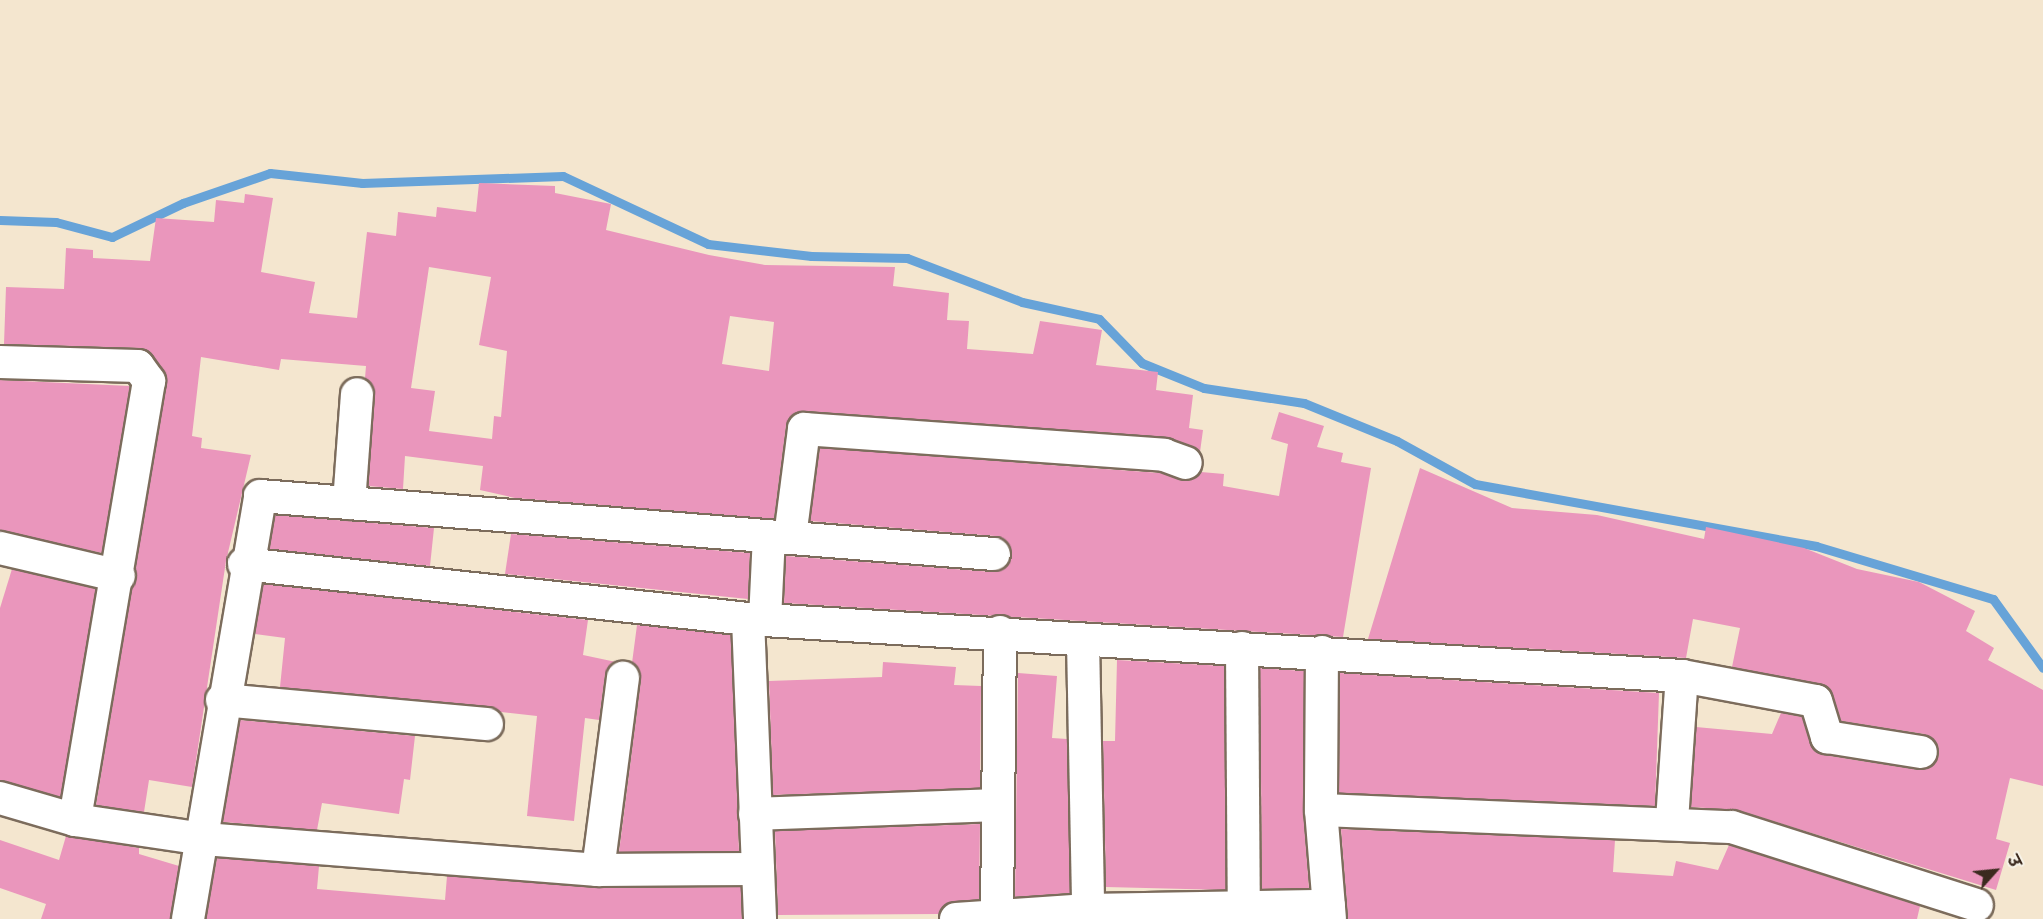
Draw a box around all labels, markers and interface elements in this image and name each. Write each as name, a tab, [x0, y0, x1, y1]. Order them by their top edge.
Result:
north arrow	[1965, 841, 2025, 901]
text: उ	[2001, 854, 2022, 872]

